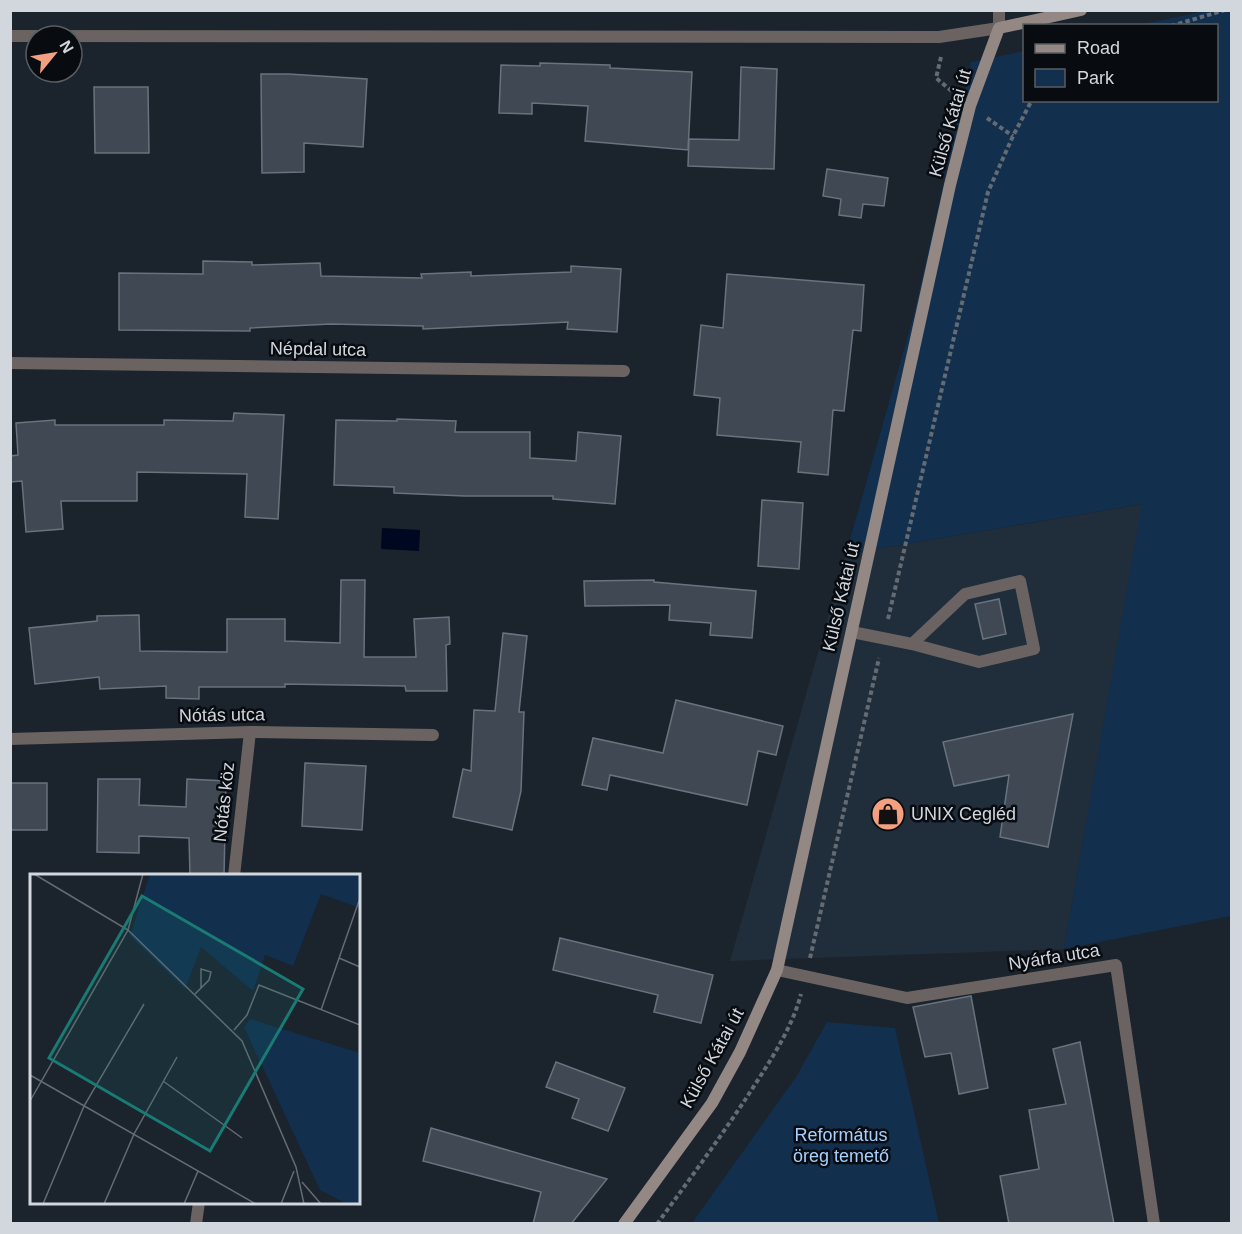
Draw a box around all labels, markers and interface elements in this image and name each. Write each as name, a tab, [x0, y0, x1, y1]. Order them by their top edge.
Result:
north arrow	[24, 24, 84, 84]
legend	[1023, 24, 1218, 102]
text: N	[56, 37, 77, 56]
text: Road	[1077, 38, 1120, 58]
street label: Külső Kátai út	[925, 67, 975, 179]
text: Park	[1077, 68, 1115, 88]
street label: Népdal utca	[270, 338, 367, 360]
street label: Külső Kátai út	[819, 541, 863, 653]
street label: Nótás utca	[179, 704, 266, 726]
street label: Nótás köz	[210, 761, 238, 843]
shop icon: UNIX Cegléd	[870, 796, 906, 832]
place label: UNIX Cegléd	[911, 804, 1016, 824]
inset map	[30, 874, 360, 1204]
street label: Nyárfa utca	[1007, 940, 1102, 974]
street label: Külső Kátai út	[676, 1005, 748, 1111]
park label: Református öreg temető	[793, 1125, 889, 1166]

